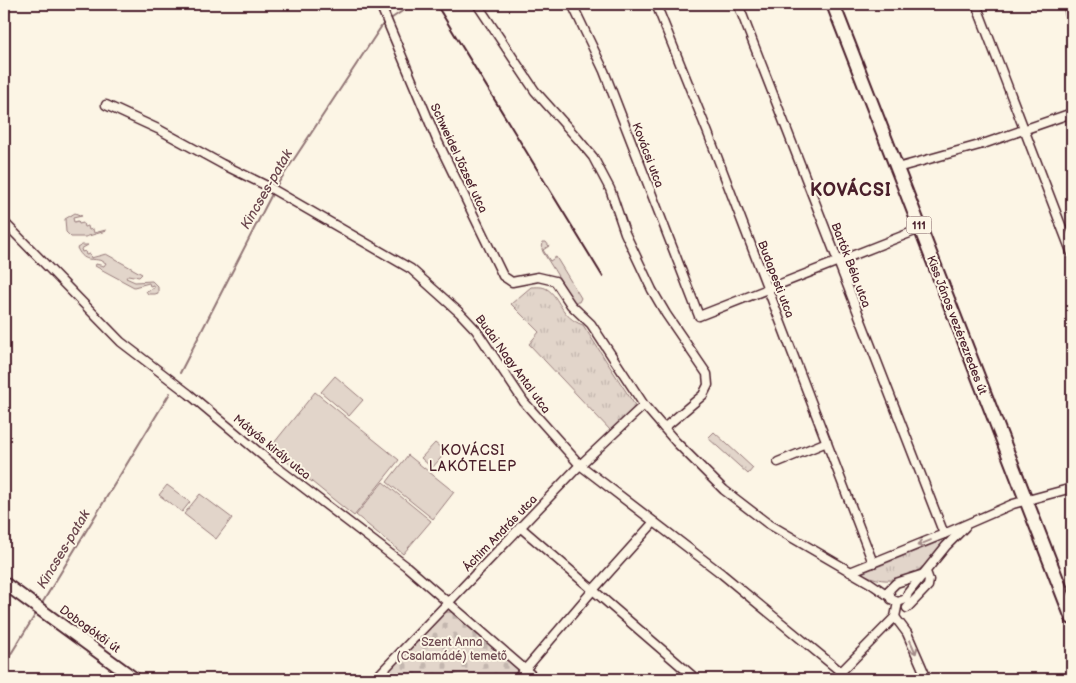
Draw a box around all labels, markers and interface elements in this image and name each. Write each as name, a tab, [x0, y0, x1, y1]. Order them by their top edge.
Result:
street label: Schweidel József utca	[427, 101, 491, 216]
street label: Kovácsi utca	[628, 121, 667, 190]
water label: Kincses-patak	[237, 145, 297, 232]
district label: KOVÁCSI	[810, 177, 892, 201]
road number: 111	[906, 216, 932, 234]
street label: Bartók Béla utca	[827, 220, 874, 310]
street label: Budapesti utca	[754, 238, 797, 320]
street label: Kiss János vezérezredes út	[923, 254, 990, 397]
street label: Budai Nagy Antal utca	[472, 312, 554, 417]
street label: Mátyás király utca	[230, 412, 314, 483]
district label: KOVÁCSI LAKÓTELEP	[429, 441, 517, 475]
street label: Áchim András utca	[459, 490, 541, 575]
water label: Kincses-patak	[33, 506, 94, 592]
one-way arrow	[916, 539, 931, 548]
street label: Dobogókői út	[56, 602, 123, 657]
park label: Szent Anna (Csalamádé) temető	[397, 635, 507, 664]
one-way arrow	[908, 639, 918, 654]

